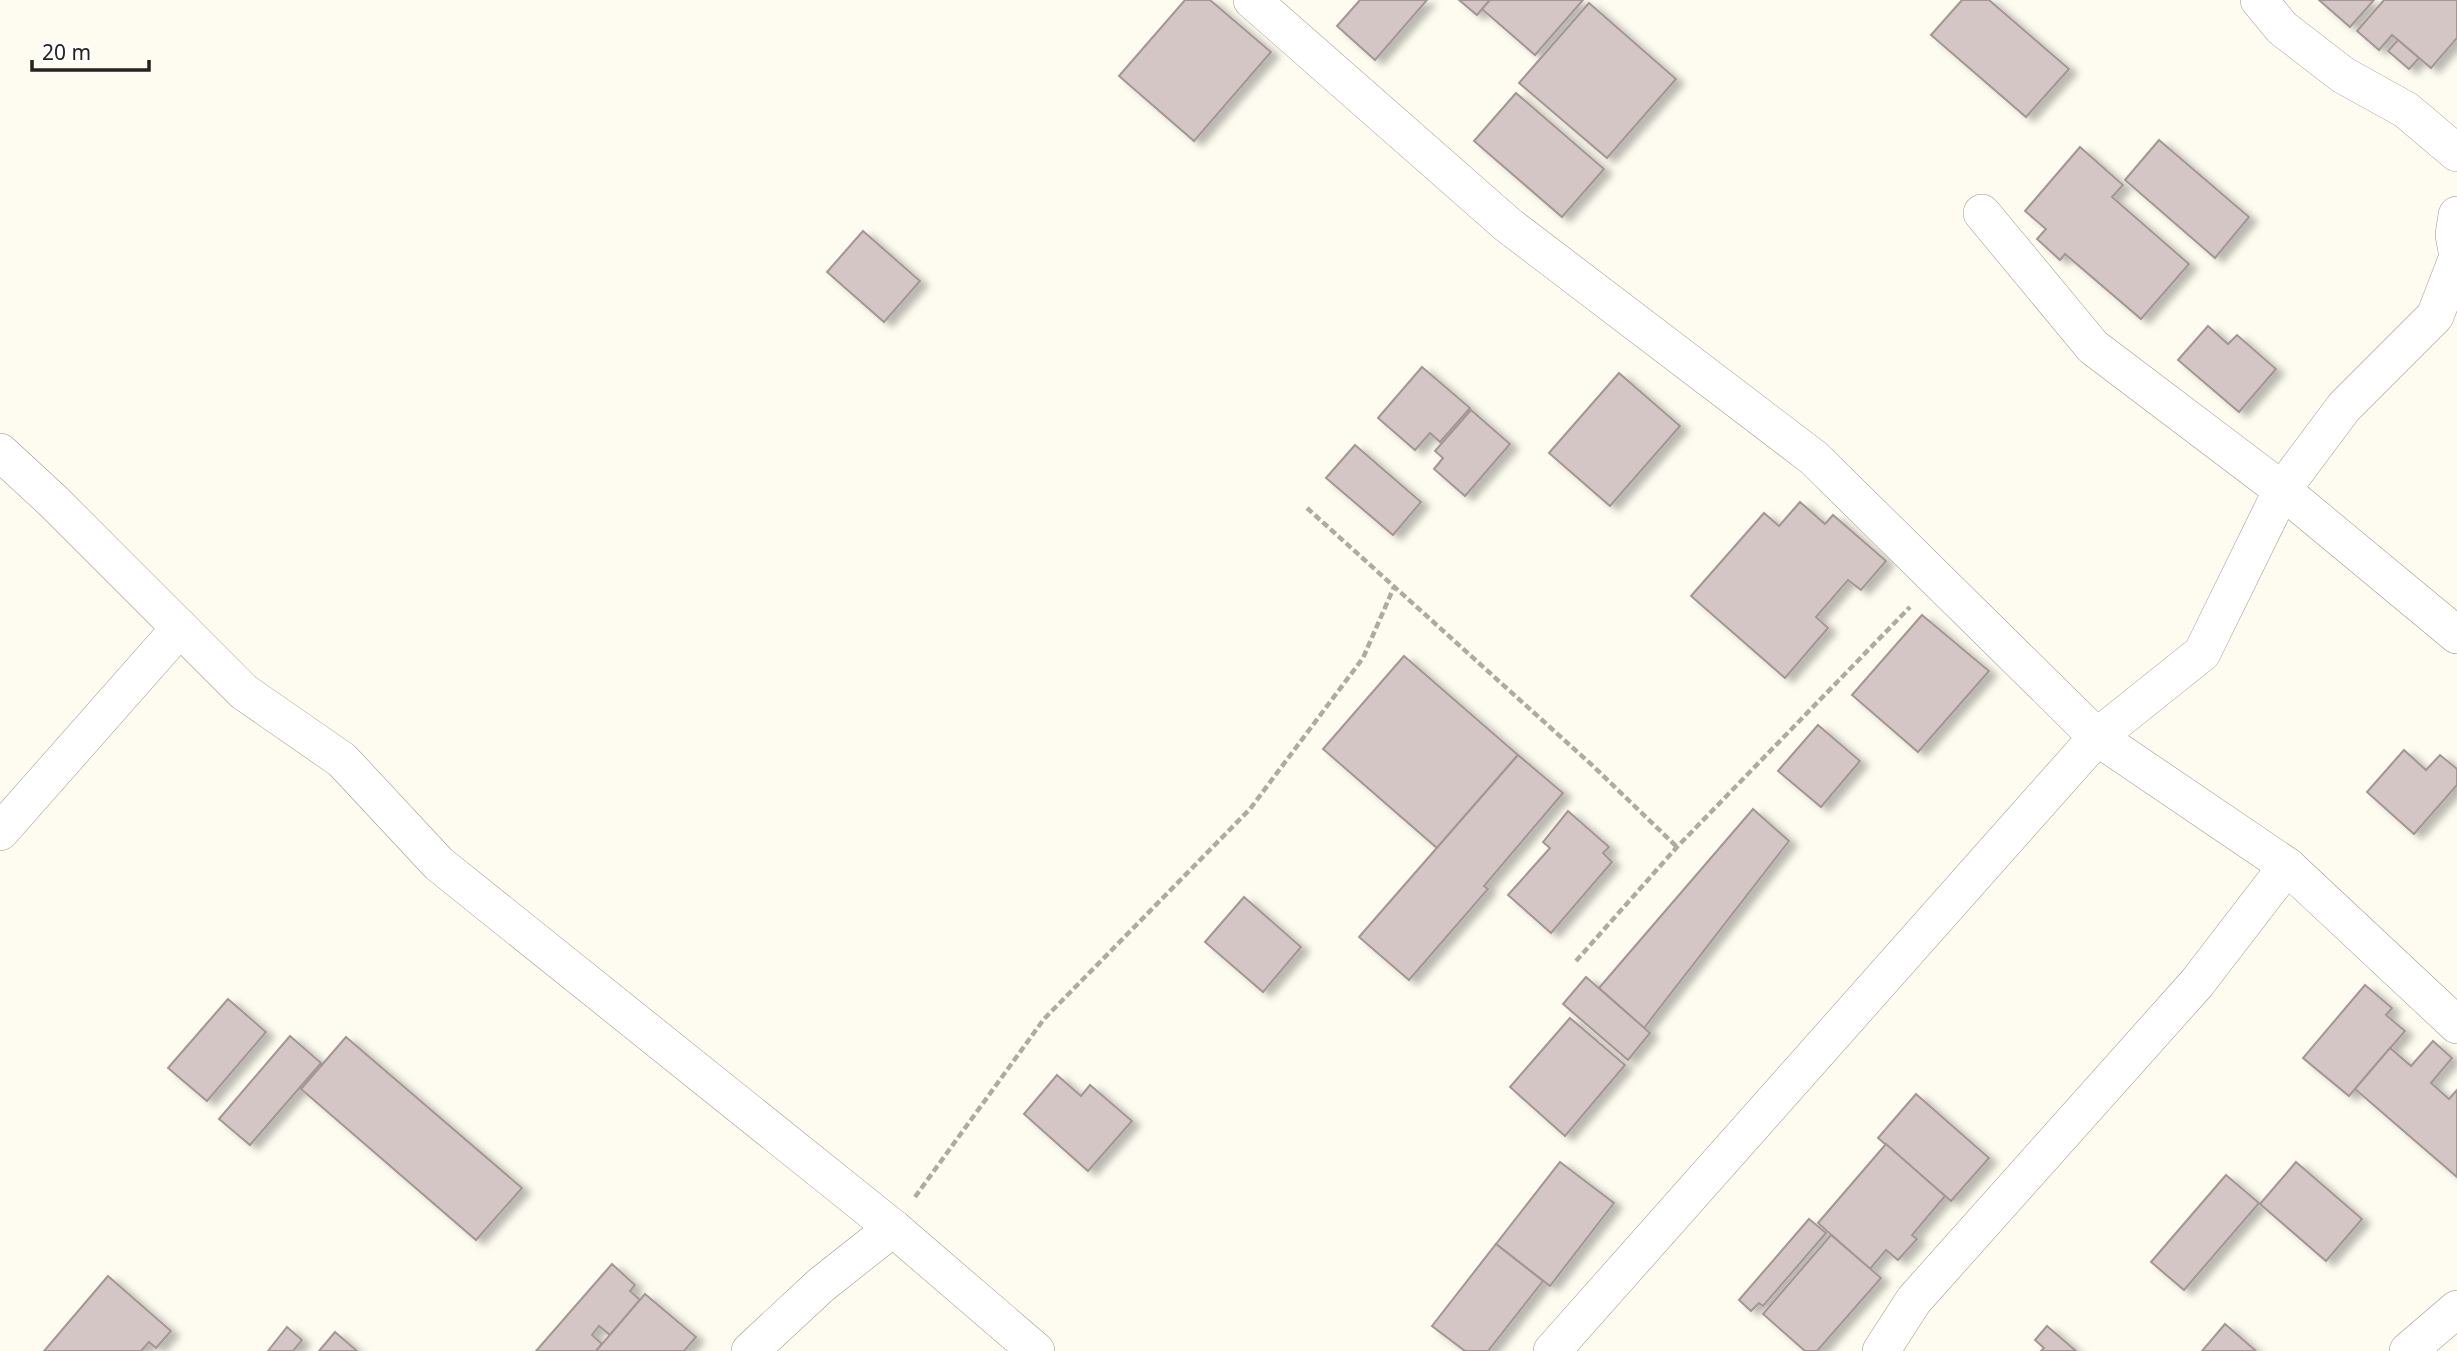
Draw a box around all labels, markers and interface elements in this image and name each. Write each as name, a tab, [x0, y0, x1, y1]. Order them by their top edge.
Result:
scale bar	[32, 28, 149, 72]
text: 20 m	[42, 38, 91, 66]

